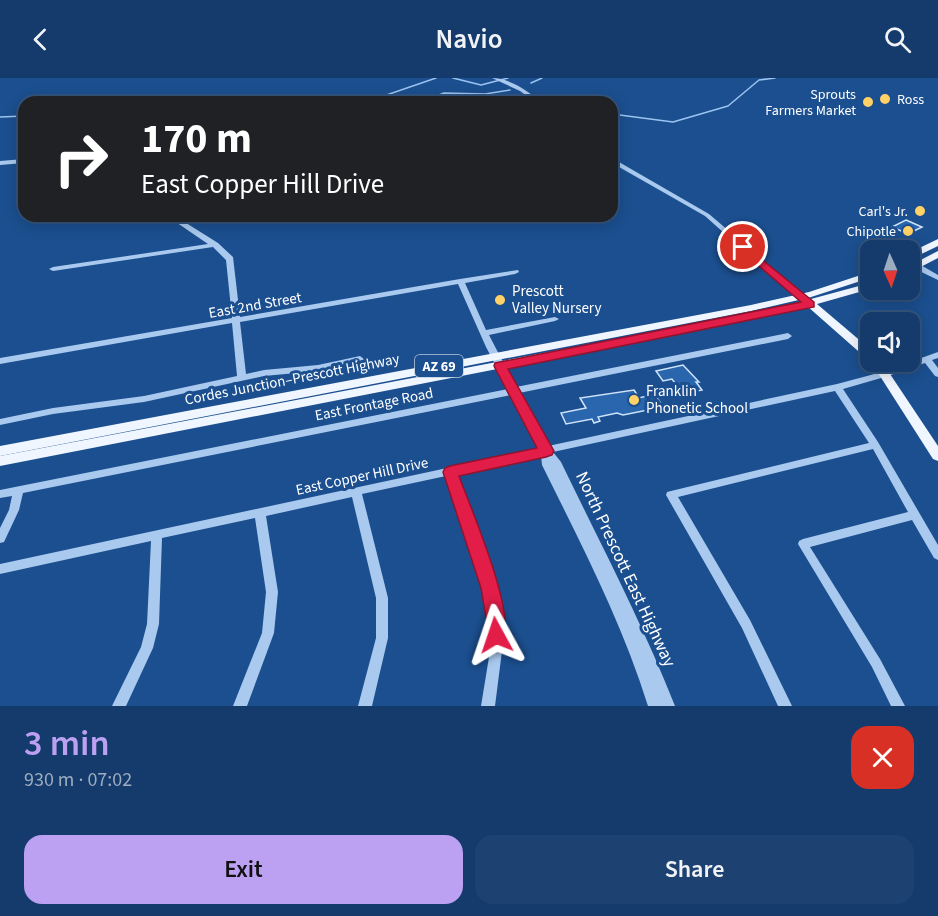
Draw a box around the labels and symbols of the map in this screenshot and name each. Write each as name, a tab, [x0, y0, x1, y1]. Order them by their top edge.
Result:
place label: Sprouts Farmers Market	[765, 85, 856, 121]
place label: Ross	[897, 90, 924, 110]
marker: Ross	[878, 92, 892, 106]
marker: Sprouts Farmers Market	[861, 95, 875, 109]
place label: Carl's Jr.	[858, 202, 908, 222]
marker: Carl's Jr.	[913, 204, 927, 218]
pin	[717, 221, 768, 272]
place label: Chipotle	[847, 222, 896, 242]
marker: Chipotle	[901, 224, 915, 238]
north arrow	[860, 240, 920, 300]
place label: Prescott Valley Nursery	[512, 281, 601, 319]
street label: East 2nd Street	[207, 287, 303, 324]
marker: Prescott Valley Nursery	[493, 293, 507, 307]
street label: Cordes Junction–Prescott Highway	[183, 348, 401, 411]
road number: AZ 69	[415, 355, 463, 377]
place label: Franklin Phonetic School	[646, 381, 748, 419]
street label: East Frontage Road	[313, 383, 435, 426]
marker: Franklin Phonetic School	[627, 393, 641, 407]
street label: East Copper Hill Drive	[294, 452, 430, 501]
street label: North Prescott East Highway	[569, 467, 682, 672]
position arrow	[464, 603, 528, 667]

